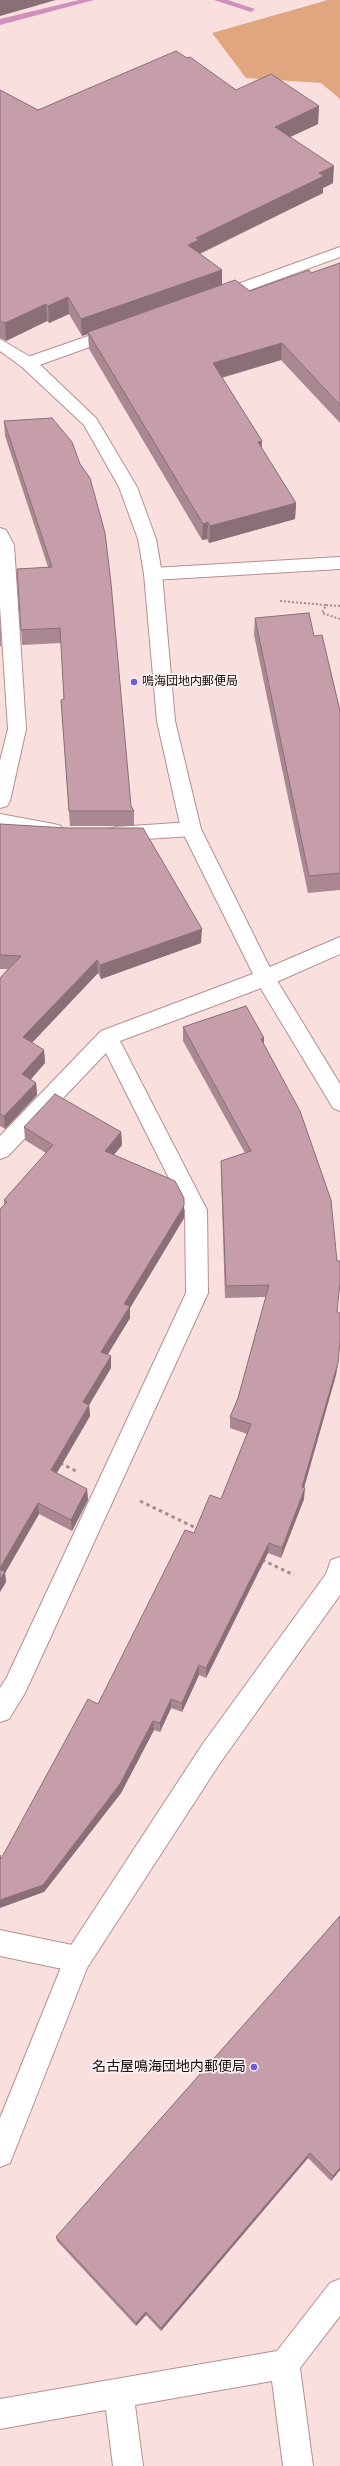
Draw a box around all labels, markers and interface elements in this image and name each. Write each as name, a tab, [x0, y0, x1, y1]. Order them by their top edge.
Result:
place label: 鳴海団地内郵便局	[142, 675, 238, 689]
marker: 鳴海団地内郵便局	[129, 677, 139, 687]
place label: 名古屋鳴海団地内郵便局	[92, 2059, 246, 2075]
marker: 名古屋鳴海団地内郵便局	[249, 2062, 259, 2072]

